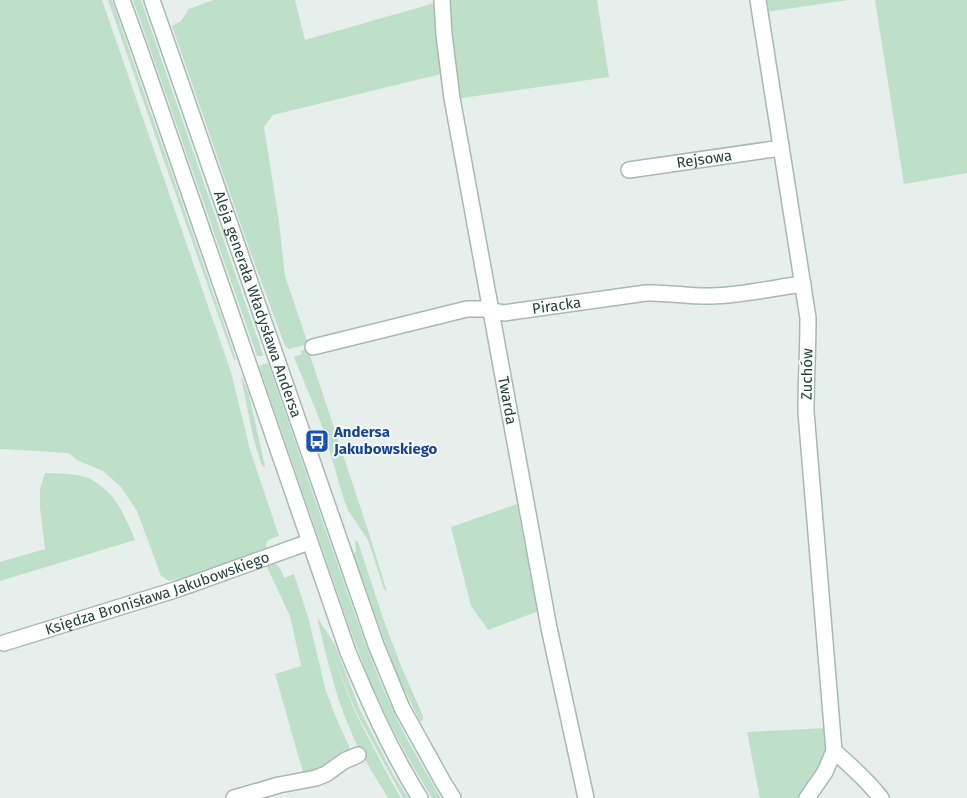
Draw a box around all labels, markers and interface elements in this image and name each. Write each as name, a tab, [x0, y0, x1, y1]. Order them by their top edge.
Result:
street label: Rejsowa	[675, 146, 733, 172]
street label: Aleja generała Władysława Andersa	[210, 188, 305, 420]
street label: Piracka	[531, 293, 582, 318]
street label: Zuchów	[798, 348, 816, 400]
street label: Twarda	[494, 375, 521, 426]
place label: Andersa Jakubowskiego	[333, 423, 438, 458]
bus stop icon: Andersa Jakubowskiego	[304, 428, 330, 454]
street label: Księdza Bronisława Jakubowskiego	[43, 548, 272, 639]

